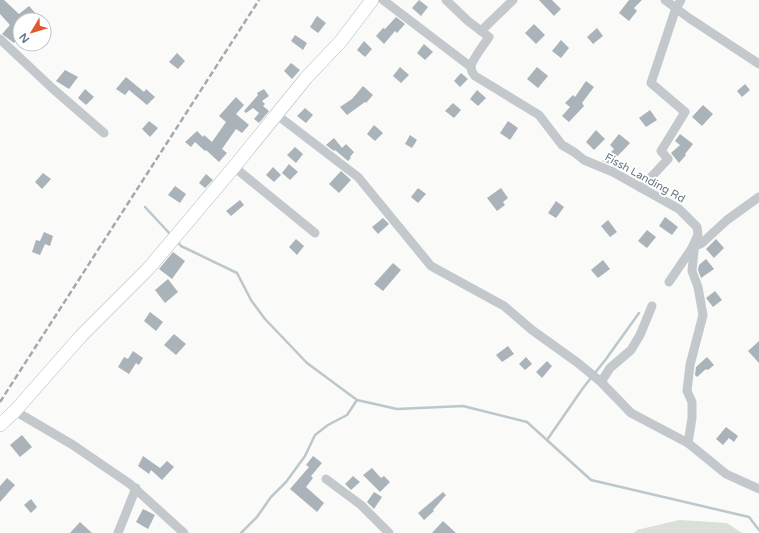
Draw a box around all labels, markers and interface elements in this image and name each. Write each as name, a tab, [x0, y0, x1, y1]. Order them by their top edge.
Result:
north arrow	[12, 12, 52, 52]
text: N	[17, 30, 32, 45]
street label: Fissh Landing Rd	[603, 151, 687, 205]

